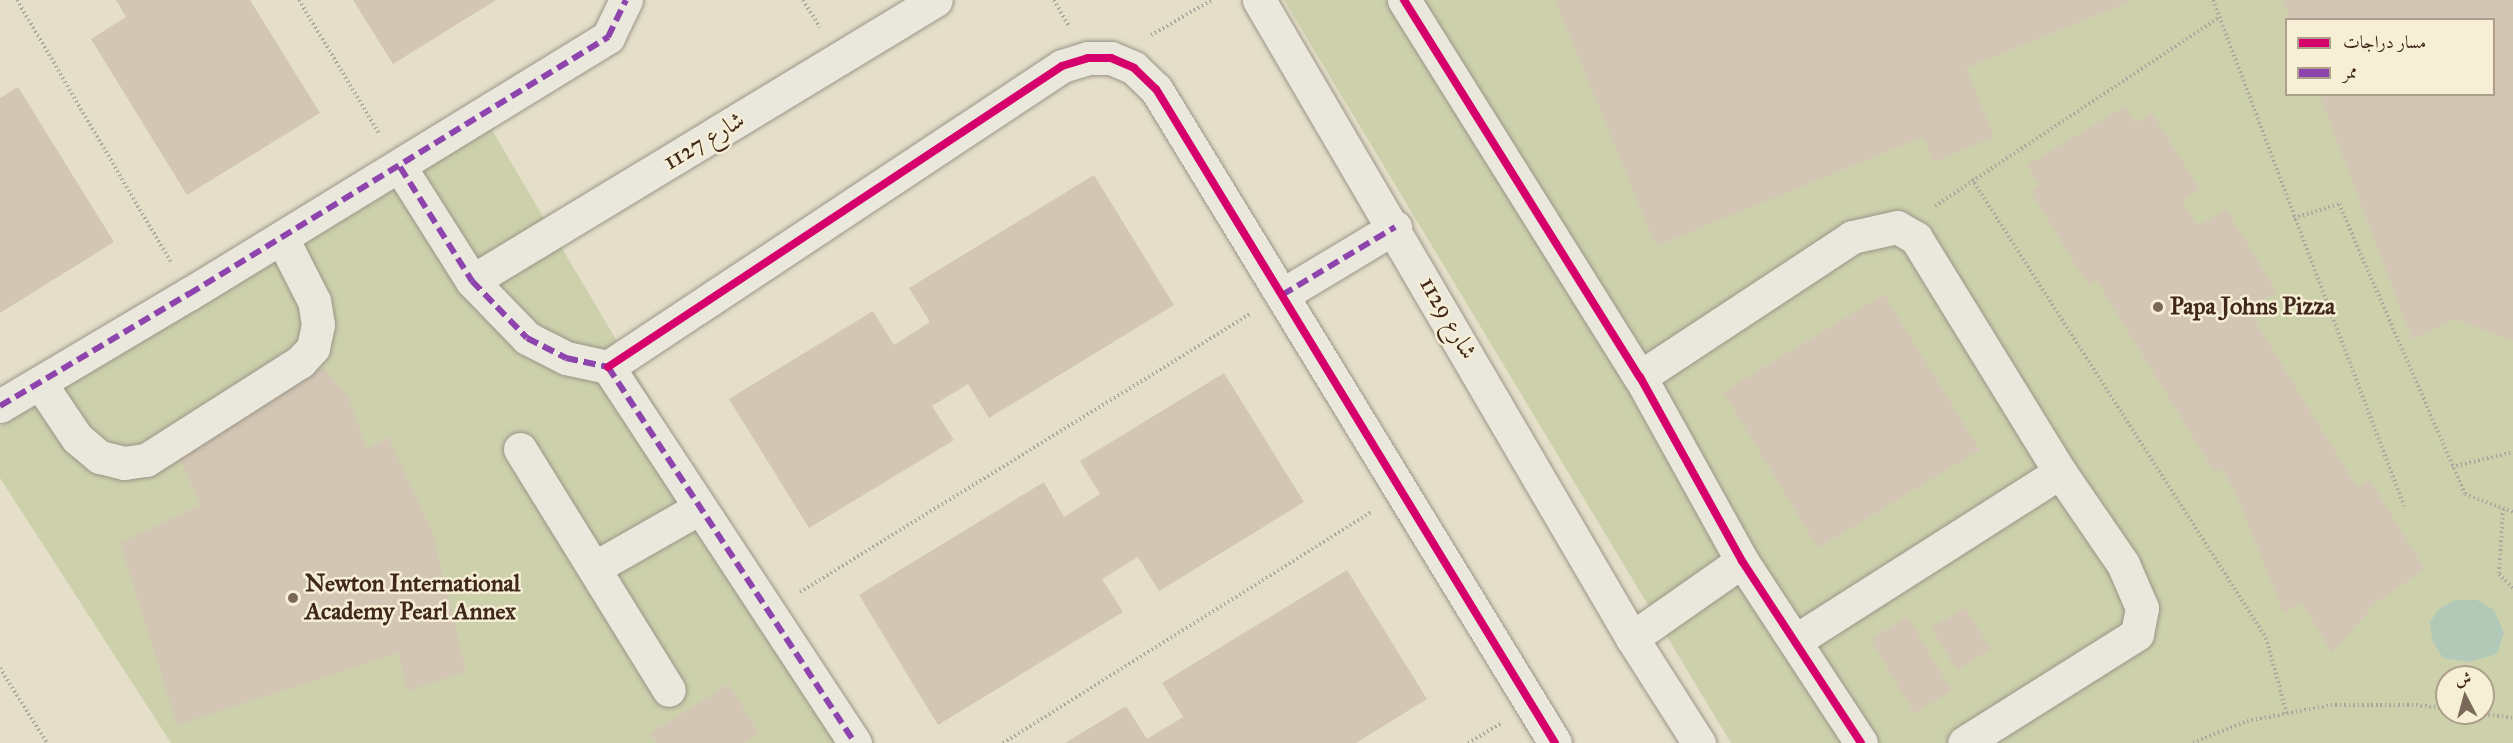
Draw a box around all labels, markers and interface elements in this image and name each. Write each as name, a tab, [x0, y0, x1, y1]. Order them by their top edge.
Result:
legend	[2285, 18, 2495, 96]
text: مسار دراجات	[2343, 31, 2426, 53]
text: ممر	[2343, 61, 2357, 83]
street label: شارع 1127	[658, 106, 750, 176]
street label: شارع 1129	[1413, 272, 1483, 364]
place label: Papa Johns Pizza	[2170, 293, 2335, 321]
marker: Papa Johns Pizza	[2151, 300, 2165, 314]
place label: Newton International Academy Pearl Annex	[305, 570, 520, 626]
marker: Newton International Academy Pearl Annex	[286, 591, 300, 605]
north arrow	[2435, 665, 2495, 725]
text: ش	[2454, 668, 2472, 689]

